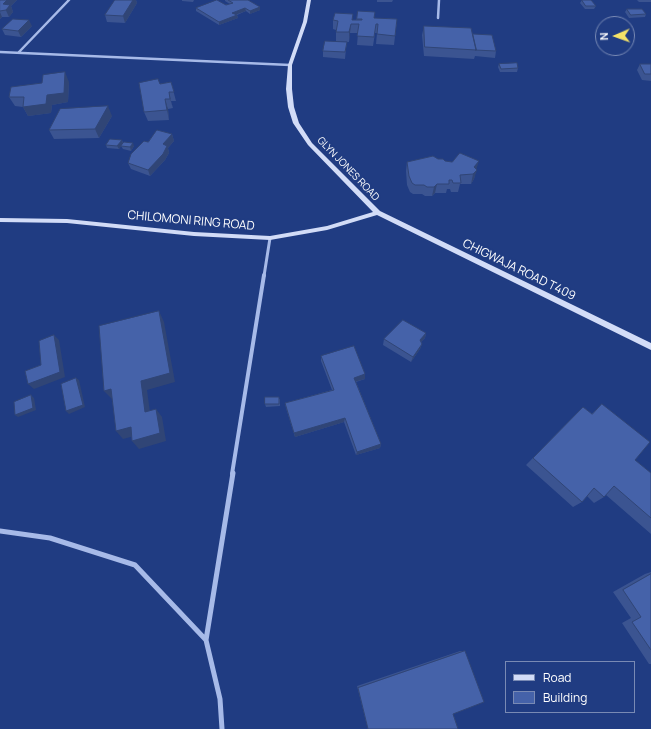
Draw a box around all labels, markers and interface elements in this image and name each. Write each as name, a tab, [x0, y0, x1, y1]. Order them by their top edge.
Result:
north arrow	[595, 16, 635, 56]
text: N	[596, 32, 611, 41]
street label: GLYN JONES ROAD	[314, 135, 382, 203]
street label: CHILOMONI RING ROAD	[127, 208, 255, 234]
street label: CHIGWAJA ROAD T409	[460, 236, 578, 304]
legend	[505, 661, 635, 713]
text: Road	[543, 669, 571, 686]
text: Building	[543, 689, 587, 706]

